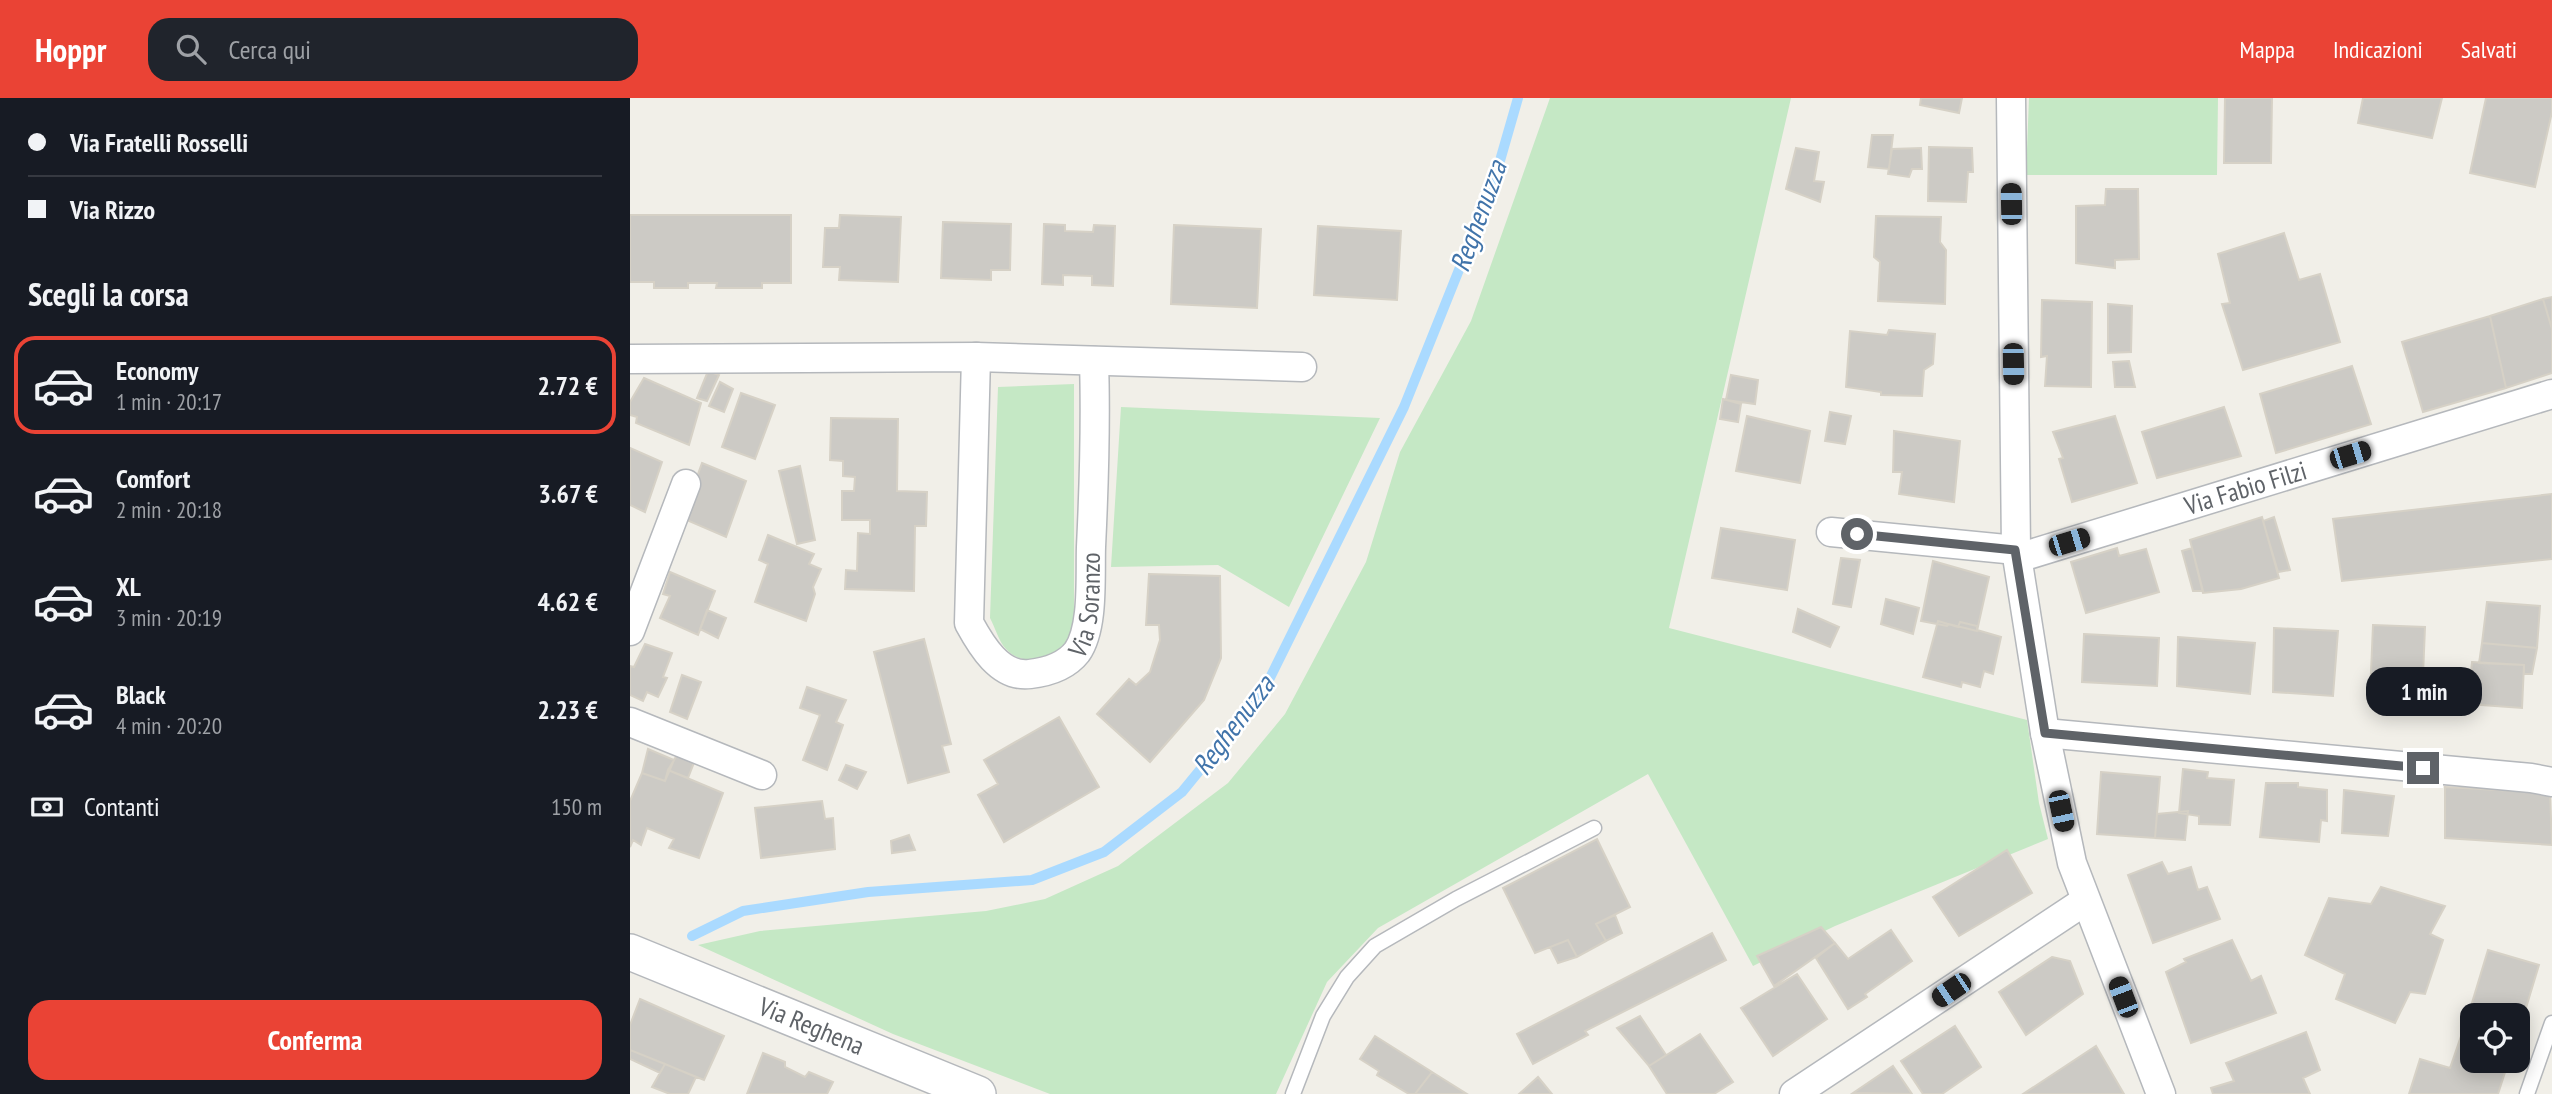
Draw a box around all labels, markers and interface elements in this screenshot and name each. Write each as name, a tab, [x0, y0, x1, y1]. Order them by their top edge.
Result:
search box	[148, 18, 638, 81]
text: Hoppr	[35, 28, 106, 71]
icon: search	[172, 30, 210, 68]
text: Cerca qui	[228, 33, 311, 66]
text: Mappa	[2240, 34, 2295, 65]
text: Indicazioni	[2333, 34, 2423, 65]
text: Salvati	[2461, 34, 2517, 65]
text: Via Fratelli Rosselli	[70, 126, 248, 159]
water label: Reghenuzza	[1440, 154, 1515, 276]
car	[2001, 183, 2022, 225]
text: Via Rizzo	[70, 193, 155, 226]
text: Scegli la corsa	[28, 273, 189, 315]
car	[2003, 343, 2024, 385]
icon: car	[32, 354, 95, 417]
text: Economy	[116, 354, 198, 387]
text: 2.72 €	[537, 369, 598, 402]
text: 1 min · 20:17	[116, 387, 222, 416]
car	[2327, 439, 2374, 471]
street label: Via Fabio Filzi	[2179, 453, 2310, 522]
icon: car	[32, 462, 95, 525]
text: Comfort	[116, 462, 190, 495]
text: 3.67 €	[539, 477, 598, 510]
text: 2 min · 20:18	[116, 495, 222, 524]
route start	[1841, 518, 1873, 550]
car	[2046, 526, 2093, 558]
street label: Via Soranzo	[1060, 552, 1107, 664]
icon: car	[32, 570, 95, 633]
text: XL	[116, 570, 141, 603]
text: 4.62 €	[537, 585, 598, 618]
text: 3 min · 20:19	[116, 603, 222, 632]
water label: Reghenuzza	[1183, 666, 1283, 782]
callout: 1 min	[2365, 666, 2481, 716]
text: 1 min	[2401, 677, 2447, 706]
icon: car	[32, 678, 95, 741]
text: Black	[116, 678, 166, 711]
text: 2.23 €	[537, 693, 598, 726]
text: 4 min · 20:20	[116, 711, 222, 740]
route end	[2407, 752, 2439, 784]
icon: cash	[28, 788, 66, 826]
car	[2047, 788, 2076, 834]
text: Contanti	[84, 790, 160, 823]
text: 150 m	[551, 792, 602, 821]
car	[1928, 970, 1975, 1010]
car	[2106, 974, 2141, 1020]
street label: Via Reghena	[753, 989, 869, 1062]
button: Conferma	[28, 1000, 602, 1080]
map controls	[2460, 1003, 2530, 1073]
button: locate	[2460, 1003, 2530, 1073]

